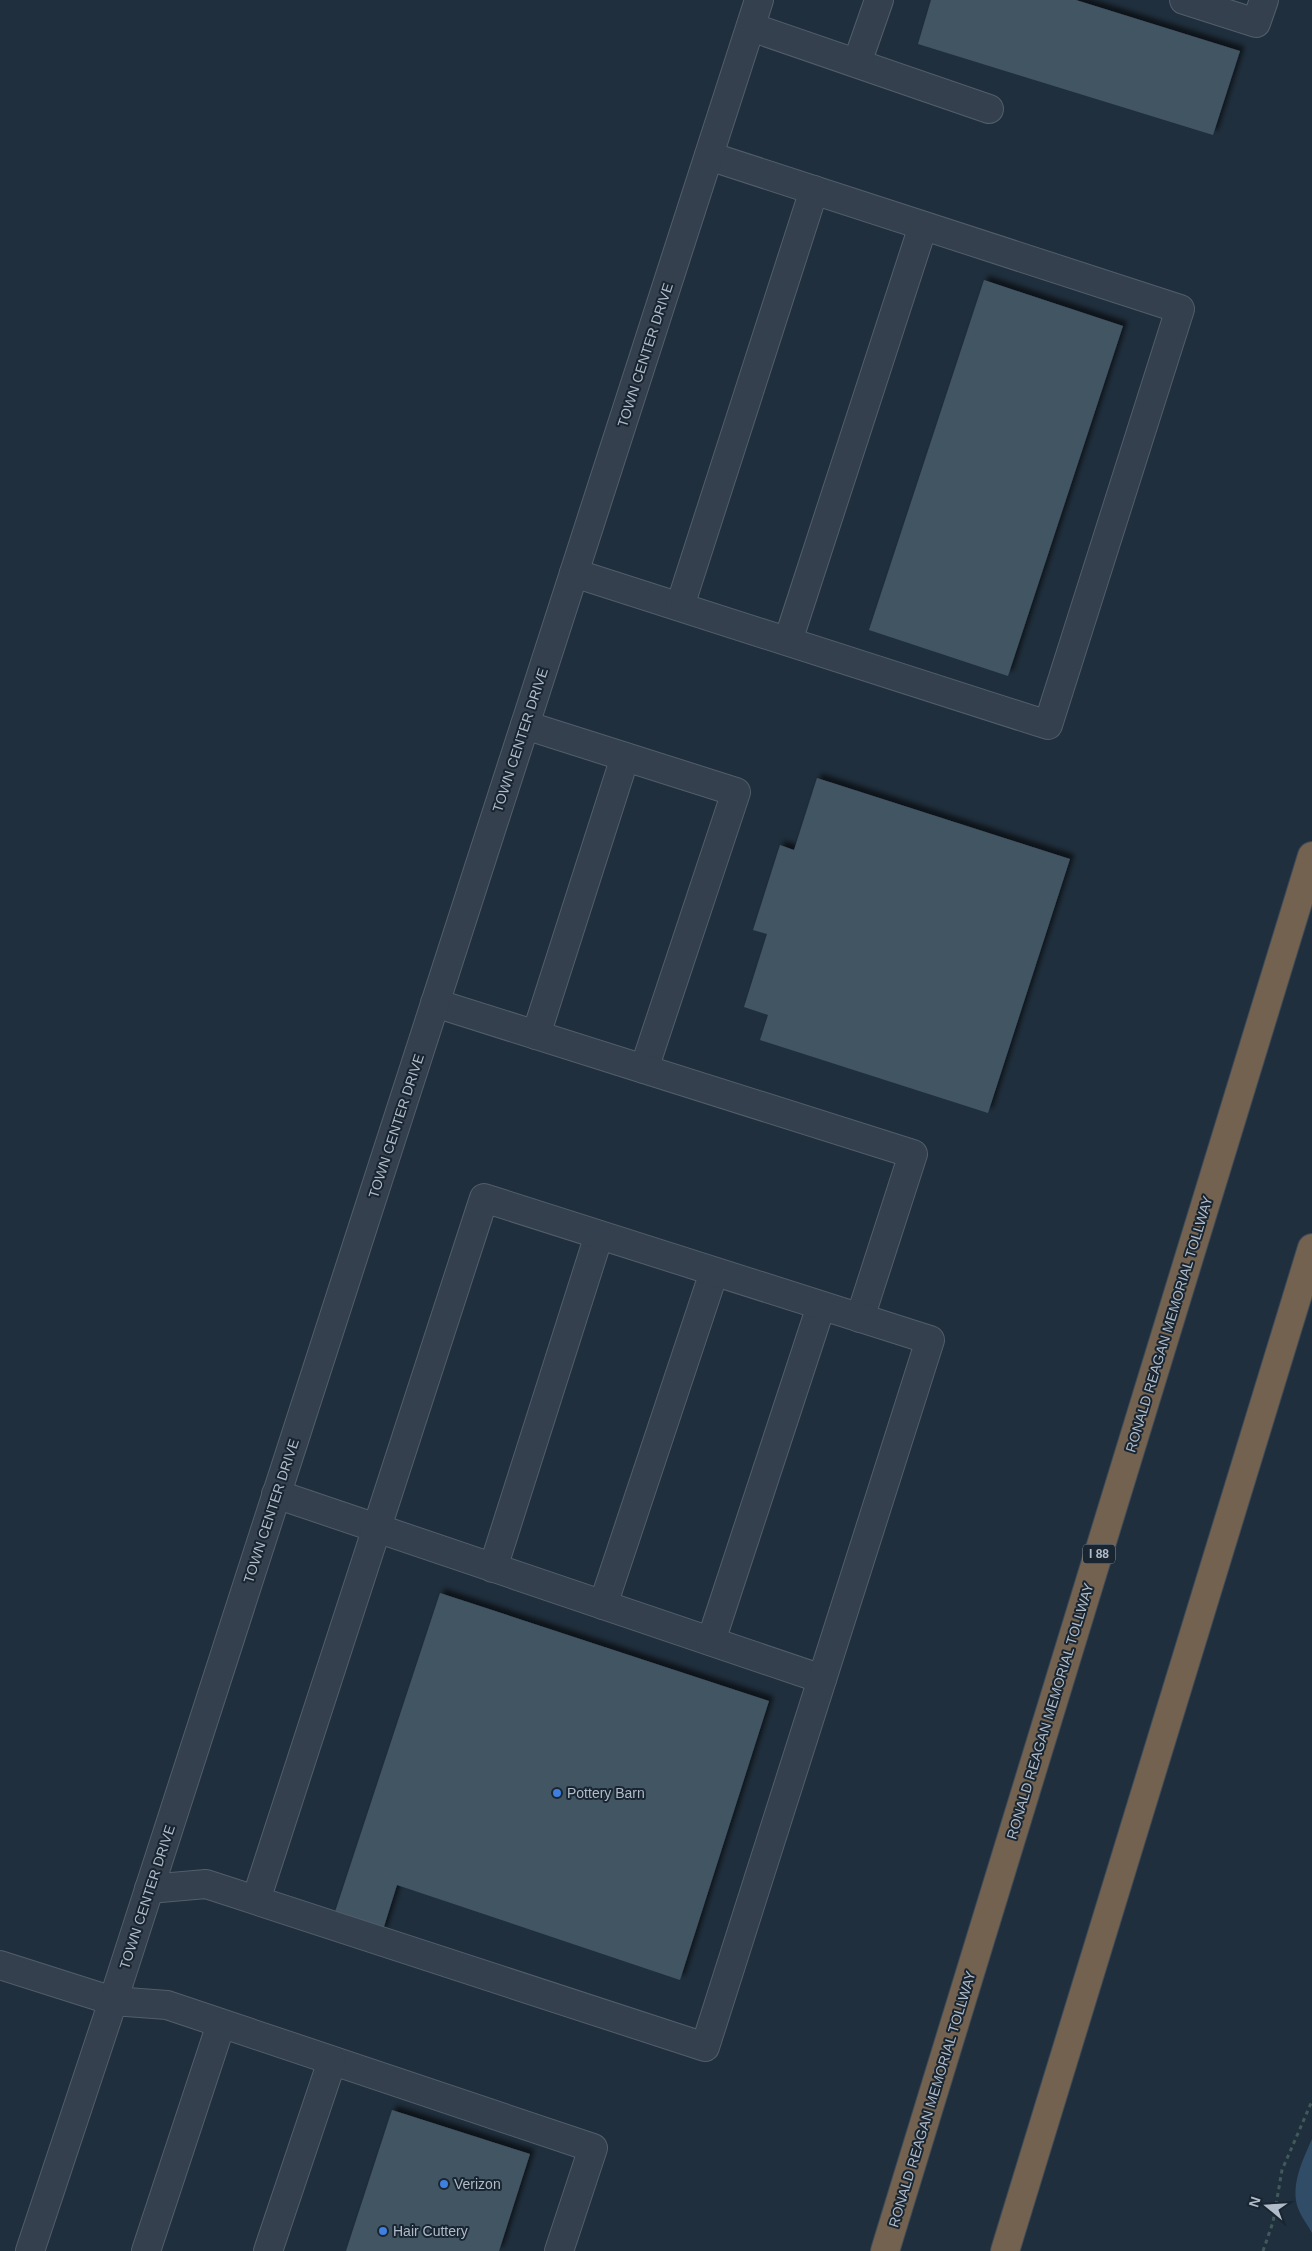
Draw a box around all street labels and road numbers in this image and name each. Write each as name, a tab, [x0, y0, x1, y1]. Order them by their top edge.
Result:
street label: TOWN CENTER DRIVE	[614, 281, 676, 429]
street label: TOWN CENTER DRIVE	[489, 666, 551, 814]
street label: TOWN CENTER DRIVE	[365, 1052, 427, 1200]
street label: RONALD REAGAN MEMORIAL TOLLWAY	[1122, 1193, 1216, 1454]
street label: TOWN CENTER DRIVE	[240, 1437, 302, 1585]
road number: I 88	[1083, 1545, 1115, 1564]
street label: RONALD REAGAN MEMORIAL TOLLWAY	[1003, 1580, 1097, 1841]
street label: TOWN CENTER DRIVE	[116, 1823, 178, 1971]
street label: RONALD REAGAN MEMORIAL TOLLWAY	[885, 1968, 979, 2229]

